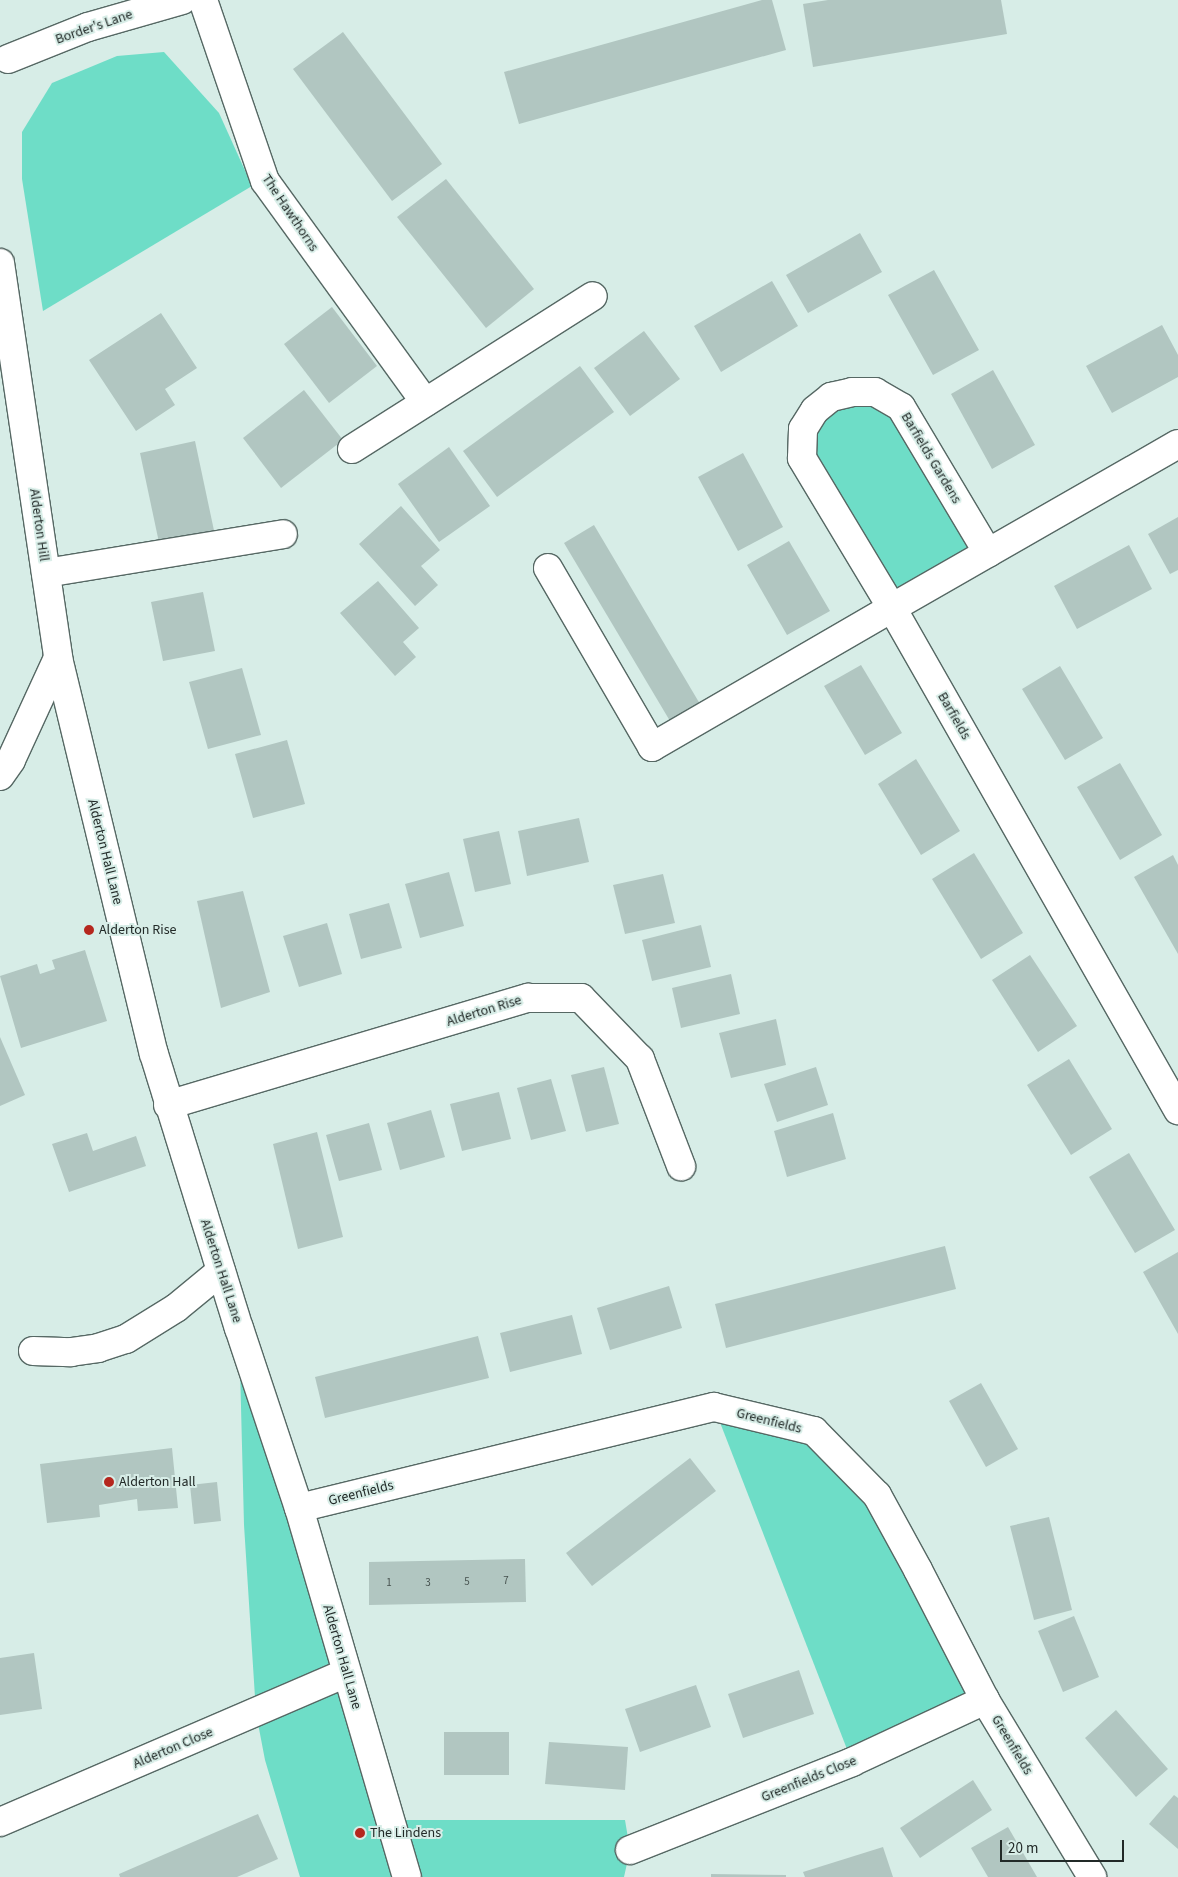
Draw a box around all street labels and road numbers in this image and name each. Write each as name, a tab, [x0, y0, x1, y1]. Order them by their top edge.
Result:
street label: Border's Lane	[53, 6, 135, 48]
street label: The Hawthorns	[258, 171, 322, 255]
street label: Barfields Gardens	[897, 409, 965, 507]
street label: Alderton Hill	[26, 488, 52, 562]
street label: Barfields	[934, 689, 974, 743]
street label: Alderton Hall Lane	[84, 798, 126, 906]
street label: Alderton Rise	[444, 992, 524, 1030]
street label: Alderton Hall Lane	[196, 1217, 246, 1325]
street label: Greenfields	[735, 1405, 803, 1437]
street label: Greenfields	[327, 1477, 395, 1509]
street label: Alderton Hall Lane	[319, 1603, 365, 1711]
street label: Greenfields	[988, 1712, 1036, 1778]
street label: Alderton Close	[130, 1724, 216, 1772]
street label: Greenfields Close	[759, 1752, 859, 1806]

